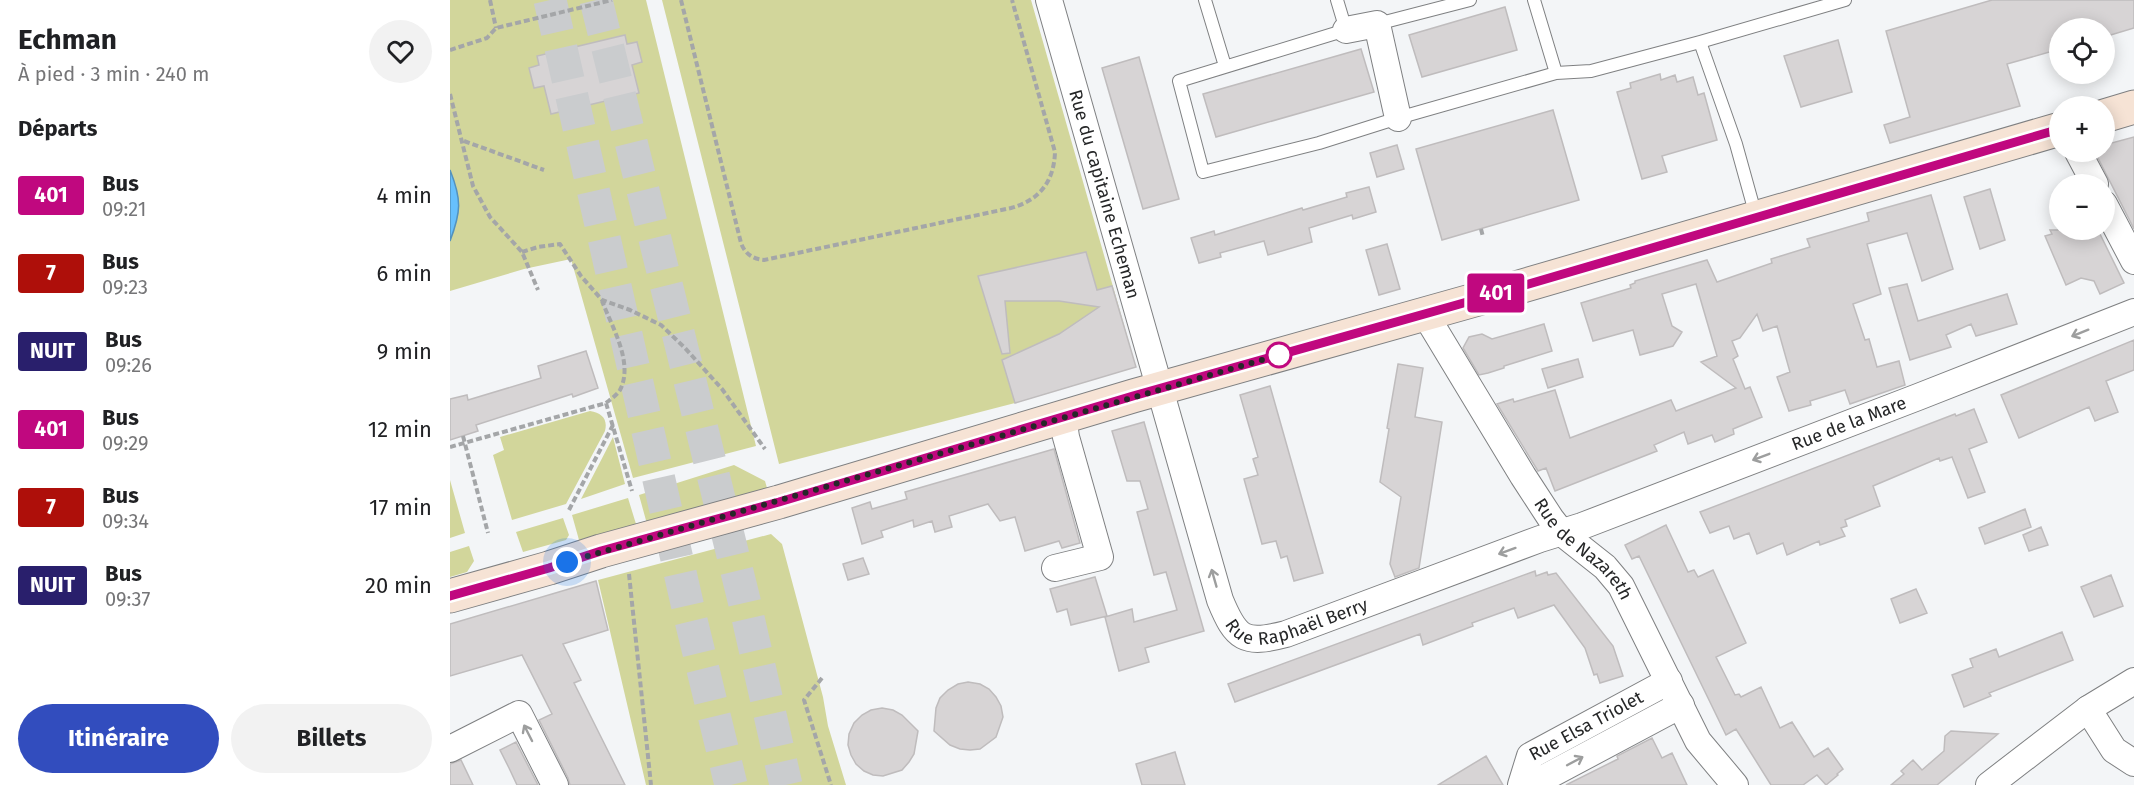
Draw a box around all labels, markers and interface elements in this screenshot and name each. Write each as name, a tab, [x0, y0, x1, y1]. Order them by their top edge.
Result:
map controls	[2049, 18, 2115, 240]
button: locate	[2049, 18, 2115, 84]
button: heart	[369, 20, 432, 83]
text: Echman	[18, 23, 117, 56]
text: À pied · 3 min · 240 m	[18, 62, 209, 86]
street label: Rue du capitaine Echeman	[1064, 87, 1145, 301]
button: +	[2049, 96, 2115, 162]
text: Départs	[18, 115, 97, 142]
text: Bus	[102, 170, 139, 197]
button: −	[2049, 174, 2115, 240]
text: 401	[34, 182, 68, 208]
text: 4 min	[377, 182, 432, 209]
text: 09:21	[102, 197, 146, 221]
text: Bus	[102, 248, 139, 275]
text: 7	[46, 260, 56, 286]
text: 6 min	[376, 260, 432, 287]
line badge: 401	[1462, 274, 1530, 312]
text: 09:23	[102, 275, 148, 299]
text: 401	[1479, 280, 1513, 306]
text: Bus	[105, 326, 142, 353]
one-way arrow	[2071, 328, 2089, 339]
text: NUIT	[30, 338, 75, 364]
text: 9 min	[377, 338, 432, 365]
unlabelled marker	[1266, 342, 1292, 368]
text: 09:26	[105, 353, 152, 377]
street label: Rue de la Mare	[1788, 392, 1909, 455]
text: Bus	[102, 404, 139, 431]
text: 401	[34, 416, 68, 442]
text: 12 min	[368, 416, 432, 443]
text: 09:29	[102, 431, 148, 455]
one-way arrow	[1752, 453, 1771, 464]
text: Bus	[102, 482, 139, 509]
text: 7	[46, 494, 56, 520]
text: 17 min	[369, 494, 432, 521]
street label: Rue de Nazareth	[1529, 494, 1637, 603]
text: 09:34	[102, 509, 149, 533]
your location	[552, 547, 582, 577]
one-way arrow	[1498, 547, 1517, 558]
text: Bus	[105, 560, 142, 587]
one-way arrow	[1208, 569, 1219, 588]
text: NUIT	[30, 572, 75, 598]
text: 20 min	[365, 572, 432, 599]
text: 09:37	[105, 587, 150, 611]
street label: Rue Raphaël Berry	[1220, 593, 1371, 650]
street label: Rue Elsa Triolet	[1525, 686, 1647, 765]
button: Itinéraire	[18, 704, 219, 773]
button: Billets	[231, 704, 432, 773]
one-way arrow	[522, 724, 534, 742]
one-way arrow	[1566, 755, 1583, 767]

